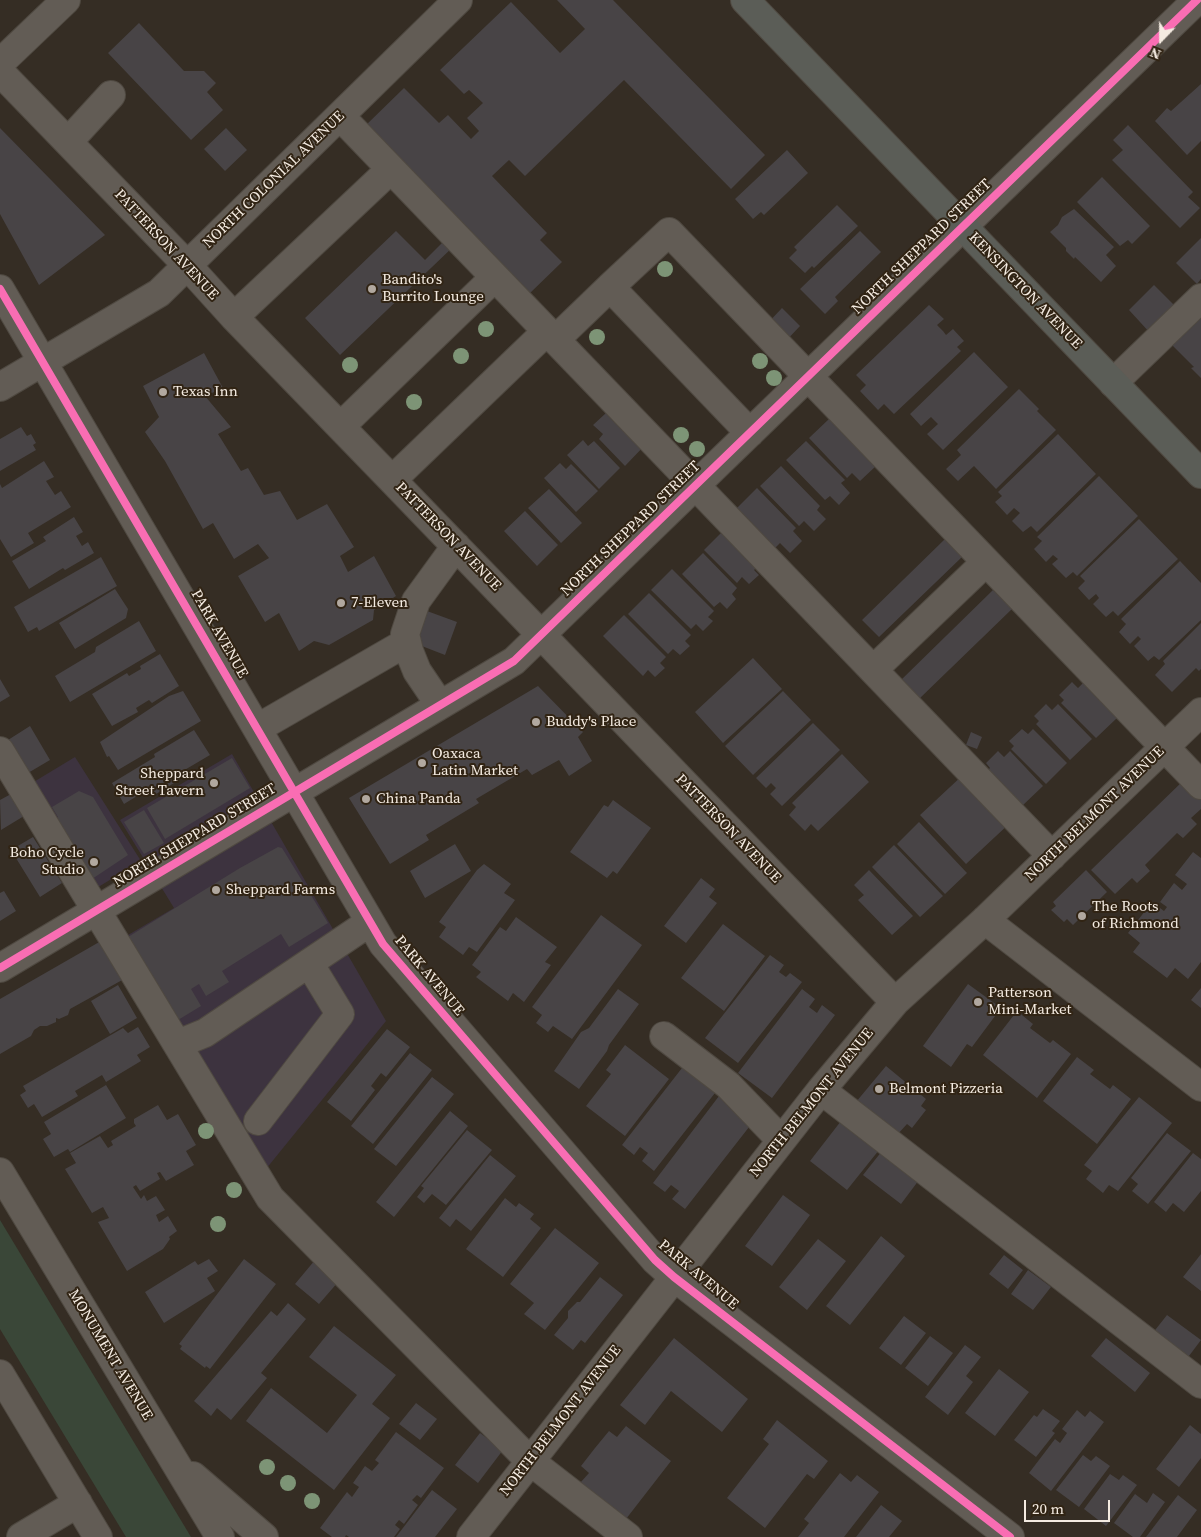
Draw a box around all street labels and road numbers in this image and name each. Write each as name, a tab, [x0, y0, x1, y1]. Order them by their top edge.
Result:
street label: NORTH COLONIAL AVENUE	[199, 108, 349, 252]
street label: NORTH SHEPPARD STREET	[849, 176, 995, 318]
street label: PATTERSON AVENUE	[110, 186, 222, 304]
street label: KENSINGTON AVENUE	[965, 229, 1085, 353]
street label: NORTH SHEPPARD STREET	[558, 458, 704, 600]
street label: PATTERSON AVENUE	[391, 479, 505, 595]
street label: PARK AVENUE	[186, 587, 252, 681]
street label: NORTH BELMONT AVENUE	[1022, 743, 1168, 885]
street label: PATTERSON AVENUE	[671, 771, 785, 887]
street label: NORTH SHEPPARD STREET	[110, 780, 280, 892]
street label: PARK AVENUE	[390, 932, 468, 1020]
street label: NORTH BELMONT AVENUE	[746, 1025, 878, 1181]
street label: PARK AVENUE	[654, 1236, 742, 1314]
street label: MONUMENT AVENUE	[64, 1286, 156, 1424]
street label: NORTH BELMONT AVENUE	[497, 1342, 625, 1500]

